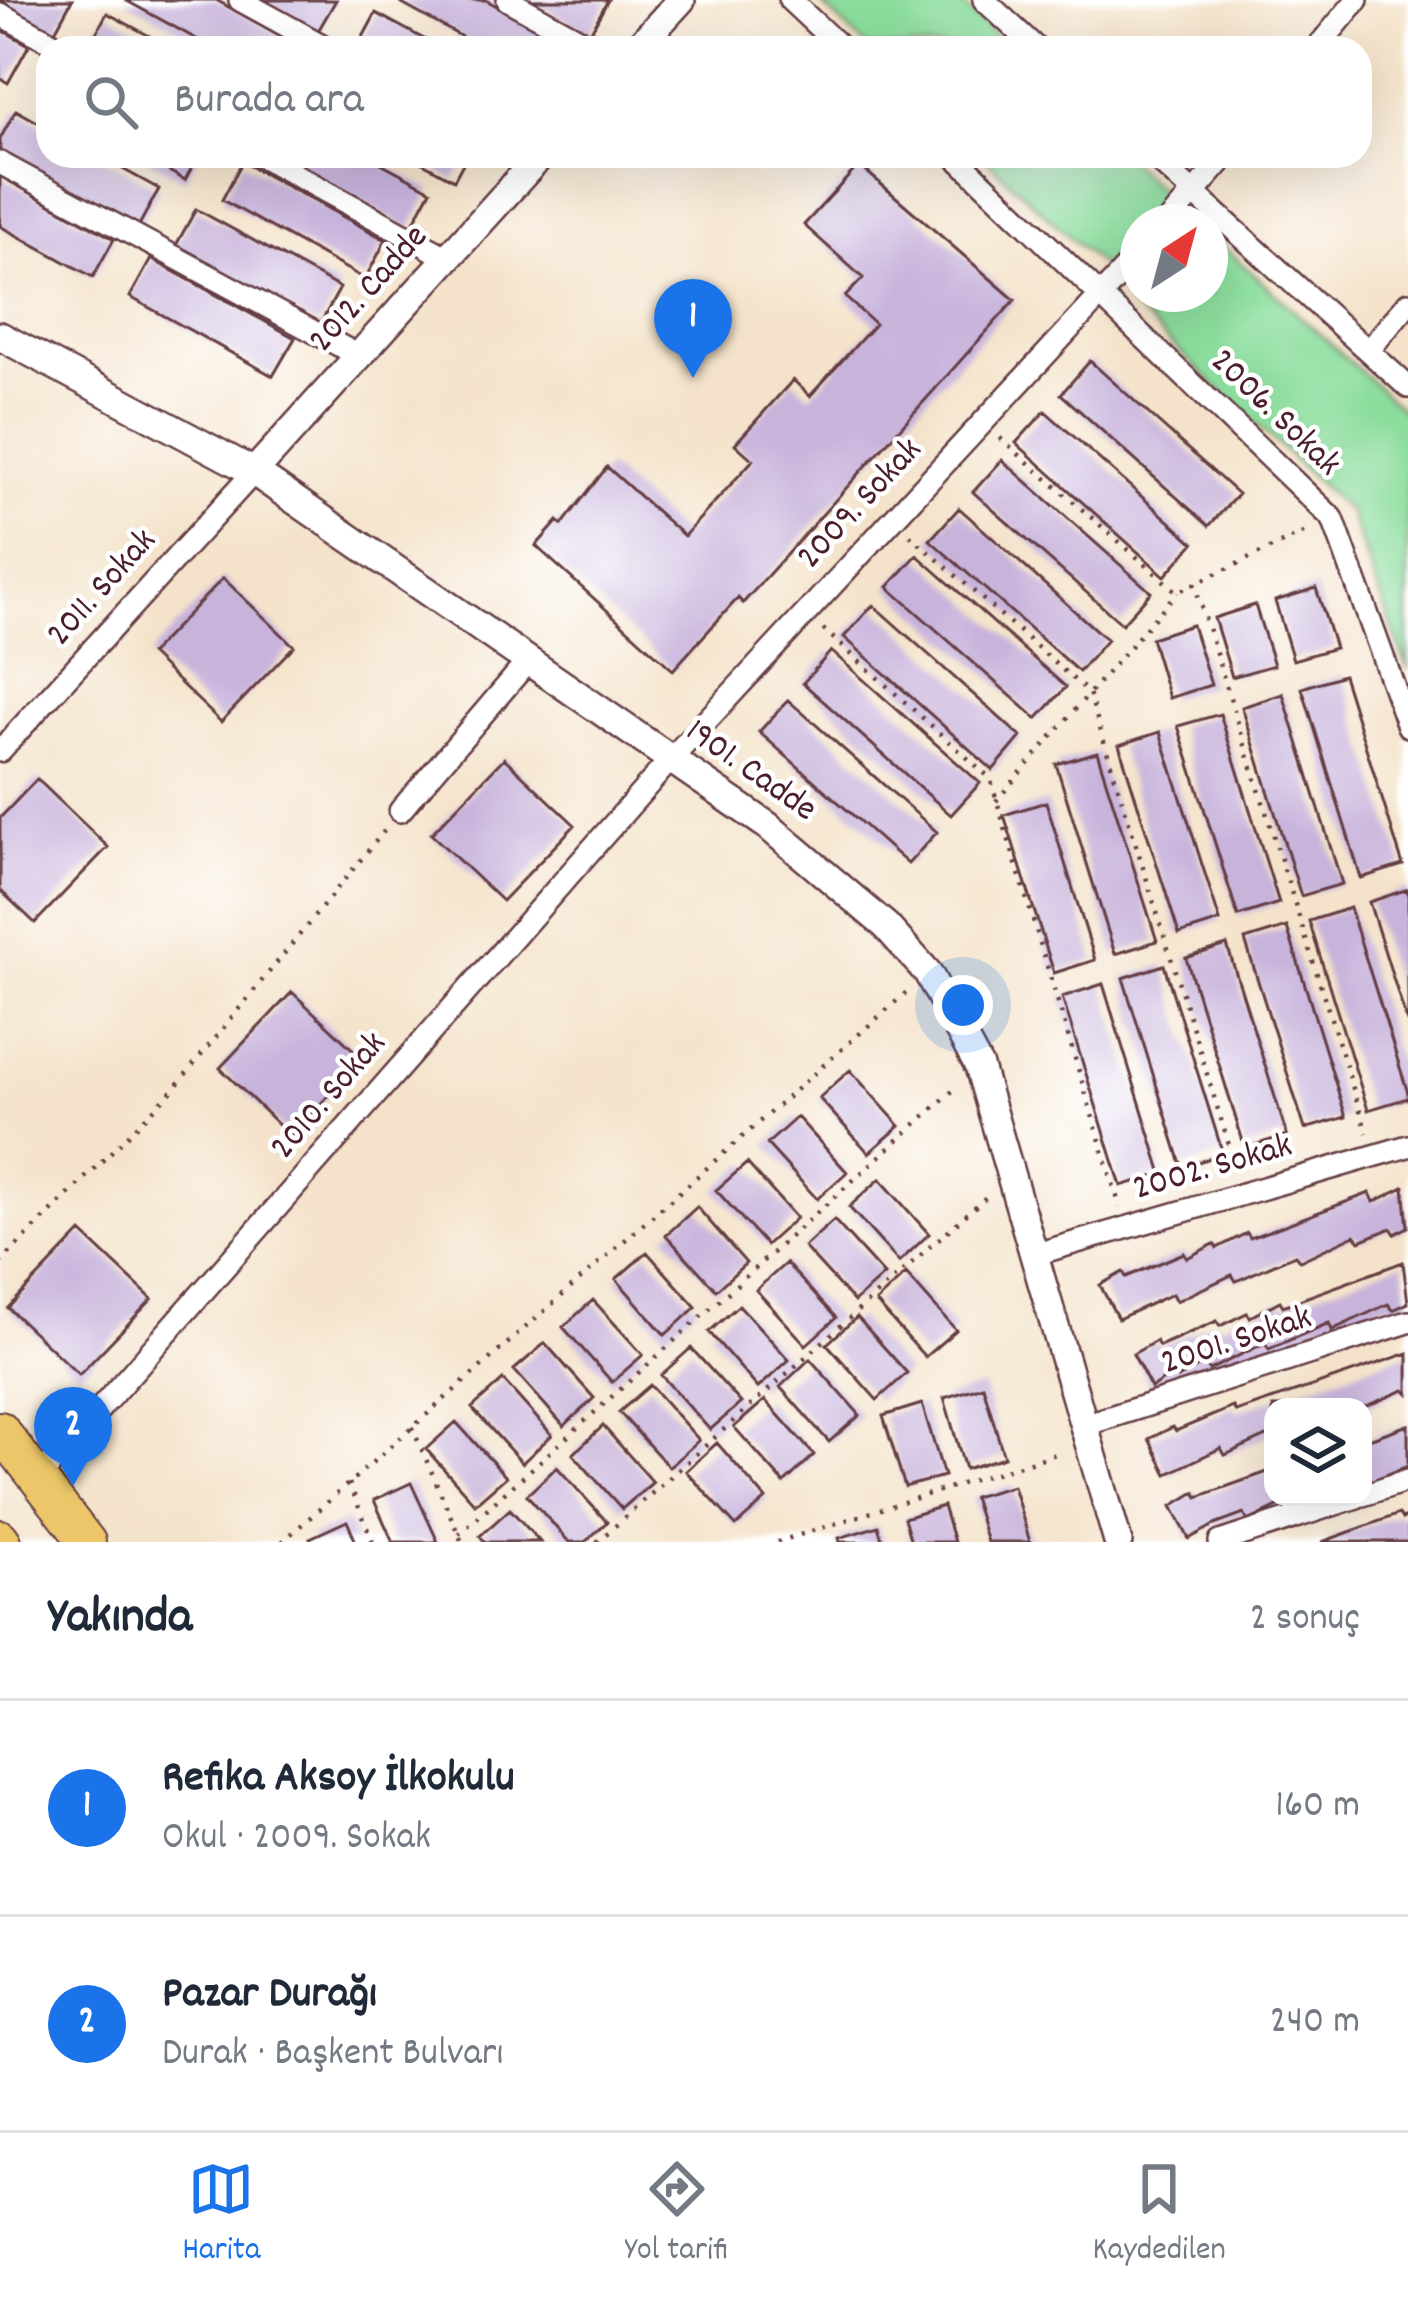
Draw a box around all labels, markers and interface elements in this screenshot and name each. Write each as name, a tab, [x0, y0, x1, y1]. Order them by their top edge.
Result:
search box	[36, 36, 1372, 168]
icon: search	[78, 69, 144, 135]
text: Burada ara	[174, 70, 364, 134]
north arrow	[1120, 204, 1228, 312]
street label: 2012. Cadde	[298, 214, 442, 366]
pin: 1	[654, 279, 732, 378]
street label: 2006. Sokak	[1197, 338, 1351, 490]
street label: 2009. Sokak	[786, 427, 936, 583]
street label: 2011. Sokak	[36, 518, 170, 660]
street label: 1901. Cadde	[673, 708, 827, 836]
your location	[933, 975, 993, 1035]
street label: 2010. Sokak	[259, 1021, 401, 1173]
street label: 2002. Sokak	[1127, 1122, 1299, 1216]
street label: 2001. Sokak	[1155, 1293, 1319, 1391]
pin: 2	[34, 1387, 112, 1486]
map controls	[1264, 1398, 1372, 1506]
button: layers	[1264, 1398, 1372, 1506]
text: Yakında	[48, 1584, 192, 1656]
text: 2 sonuç	[1250, 1593, 1360, 1648]
text: Refika Aksoy İlkokulu	[162, 1748, 515, 1812]
text: 1	[83, 1780, 91, 1835]
text: 160 m	[1275, 1780, 1360, 1835]
text: Okul · 2009. Sokak	[162, 1812, 431, 1867]
text: Pazar Durağı	[162, 1964, 377, 2028]
text: 2	[78, 1996, 96, 2051]
text: 240 m	[1270, 1996, 1360, 2051]
text: Durak · Başkent Bulvarı	[162, 2028, 503, 2083]
tab: Harita	[182, 2156, 260, 2275]
tab: Yol tarifi	[625, 2156, 728, 2275]
tab: Kaydedilen	[1093, 2156, 1226, 2275]

